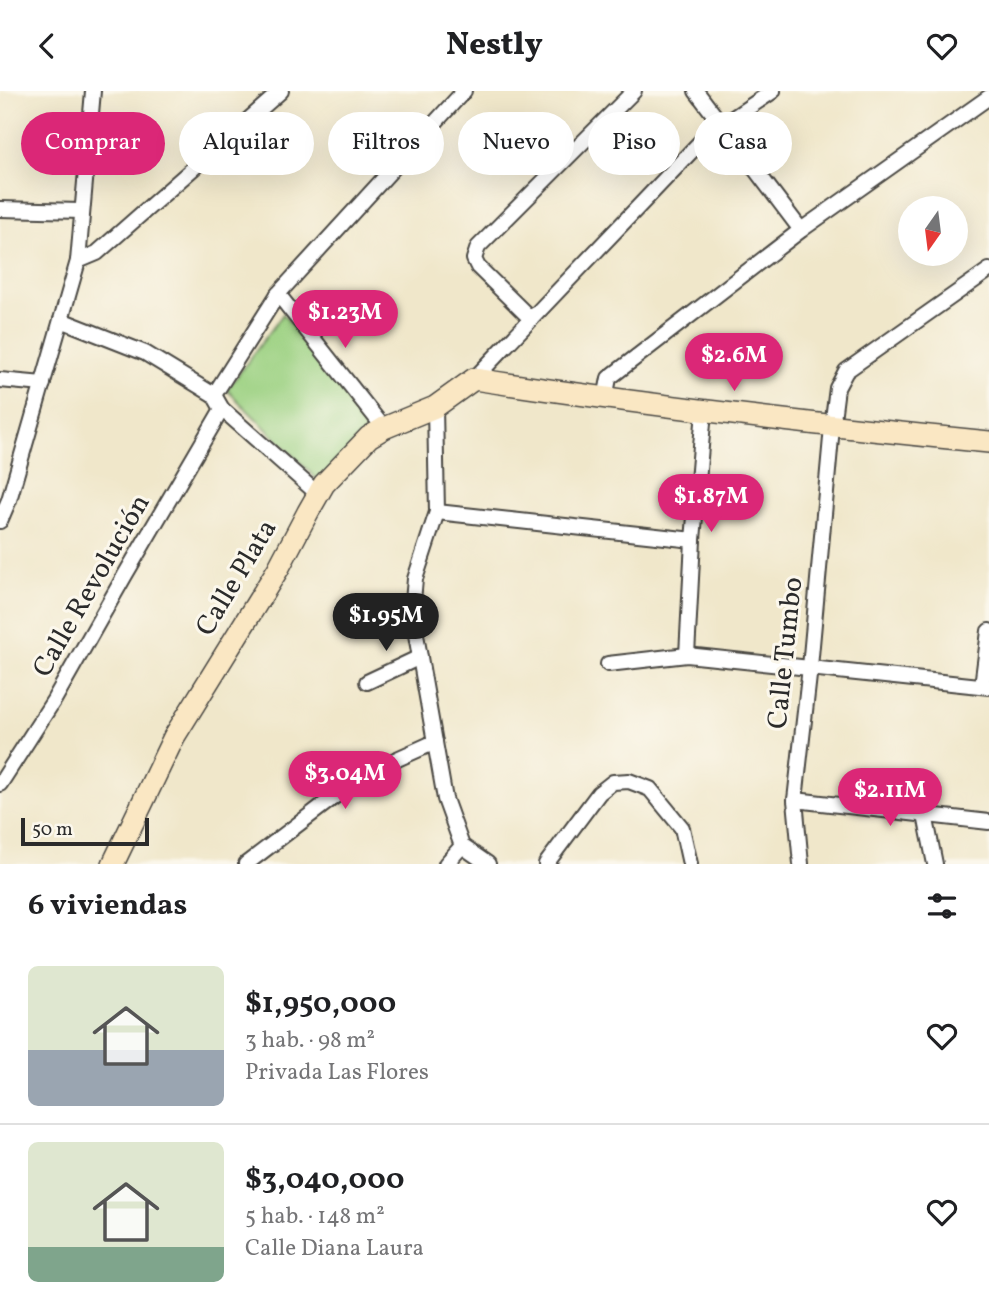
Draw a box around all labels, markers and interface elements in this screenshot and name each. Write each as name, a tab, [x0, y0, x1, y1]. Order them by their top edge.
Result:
text: Nestly	[446, 24, 543, 68]
icon: back	[28, 27, 66, 65]
icon: heart	[923, 27, 961, 65]
chip: Comprar	[21, 112, 165, 175]
chip: Alquilar	[179, 112, 314, 175]
chip: Filtros	[328, 112, 444, 175]
chip: Nuevo	[458, 112, 574, 175]
chip: Piso	[588, 112, 680, 175]
chip: Casa	[694, 112, 792, 175]
north arrow	[898, 196, 968, 266]
map controls	[898, 196, 968, 266]
pin: $1.23M	[288, 291, 402, 350]
text: $1.23M	[308, 297, 382, 329]
pin: $2.6M	[685, 334, 783, 393]
text: $2.6M	[701, 340, 767, 372]
pin: $1.87M	[654, 475, 768, 534]
text: $1.87M	[674, 481, 748, 513]
street label: Calle Revolución	[24, 487, 160, 685]
street label: Calle Plata	[187, 512, 287, 644]
street label: Calle Tumbo	[759, 575, 813, 731]
pin: $1.95M	[329, 594, 443, 653]
text: $1.95M	[349, 600, 423, 632]
pin: $3.04M	[288, 751, 402, 811]
text: $3.04M	[304, 758, 386, 790]
pin: $2.11M	[833, 769, 947, 828]
text: $2.11M	[854, 775, 926, 807]
scale bar	[21, 815, 149, 847]
text: 50 m	[32, 817, 73, 843]
text: 6 viviendas	[28, 885, 187, 927]
icon: filters	[923, 887, 961, 925]
text: $1,950,000	[245, 983, 396, 1025]
icon: home	[84, 994, 168, 1078]
icon: heart	[923, 1017, 961, 1055]
text: 3 hab. · 98 m²	[245, 1025, 375, 1057]
text: Privada Las Flores	[245, 1057, 429, 1089]
text: $3,040,000	[245, 1159, 404, 1201]
icon: home	[84, 1170, 168, 1254]
icon: heart	[923, 1193, 961, 1231]
text: 5 hab. · 148 m²	[245, 1201, 385, 1233]
text: Calle Diana Laura	[245, 1233, 424, 1265]

